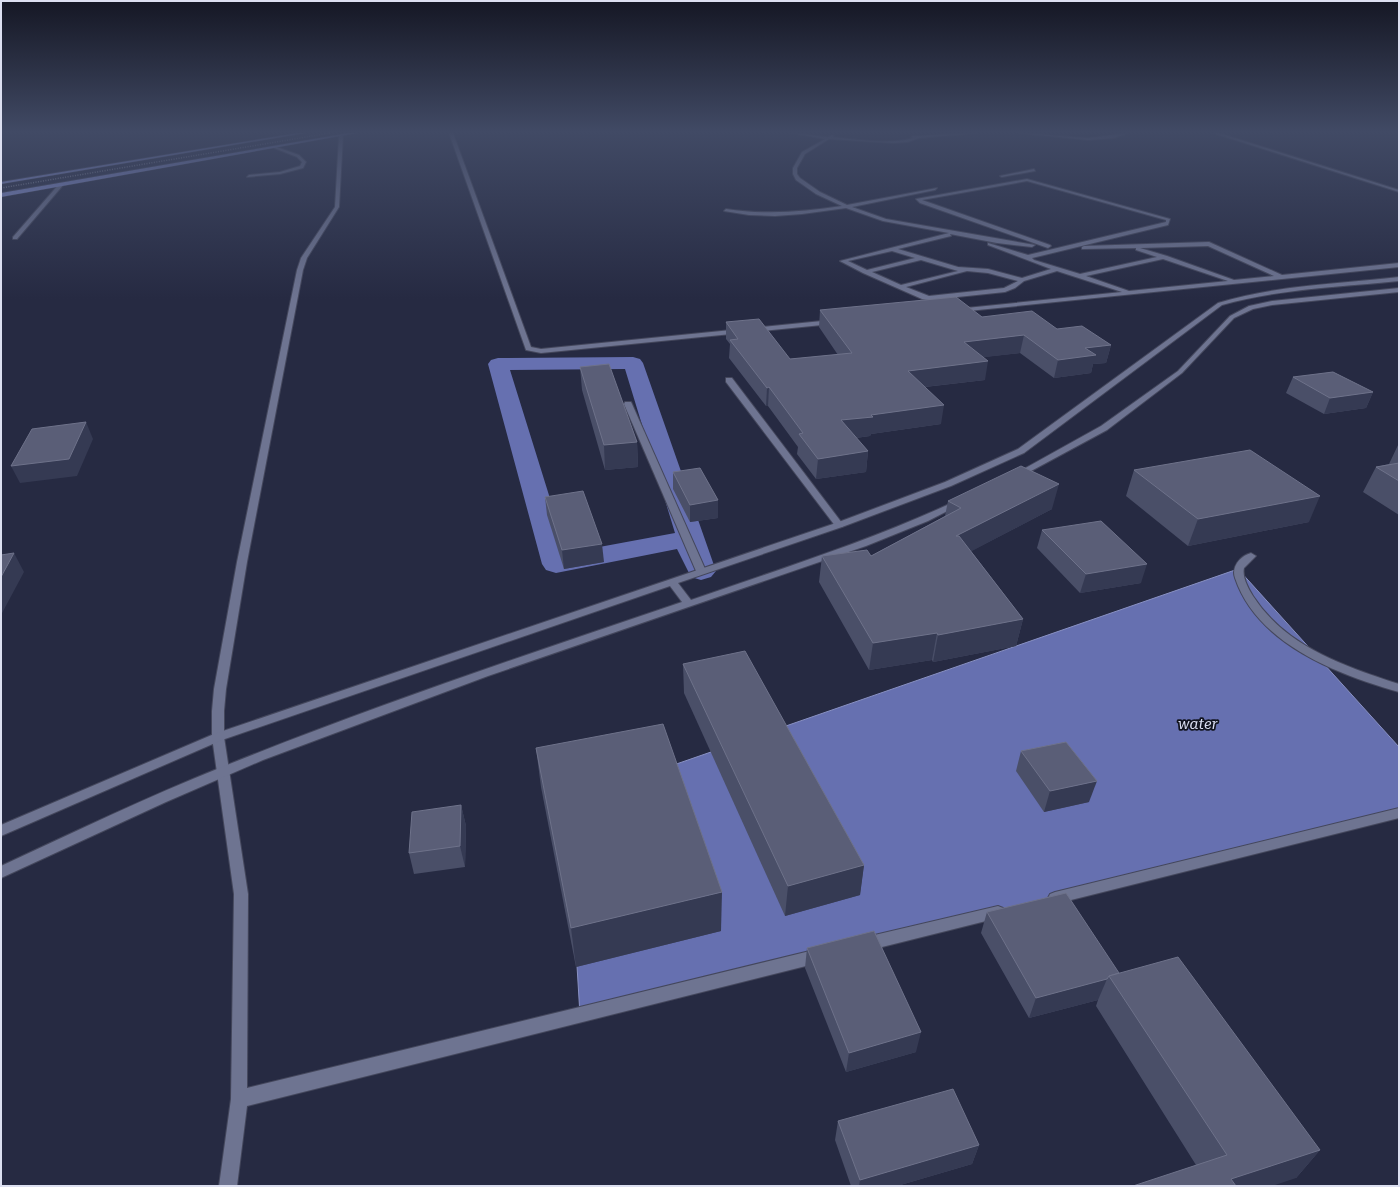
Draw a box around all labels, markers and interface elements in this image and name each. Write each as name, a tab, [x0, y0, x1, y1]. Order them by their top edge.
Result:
water label: water	[1178, 715, 1219, 733]

